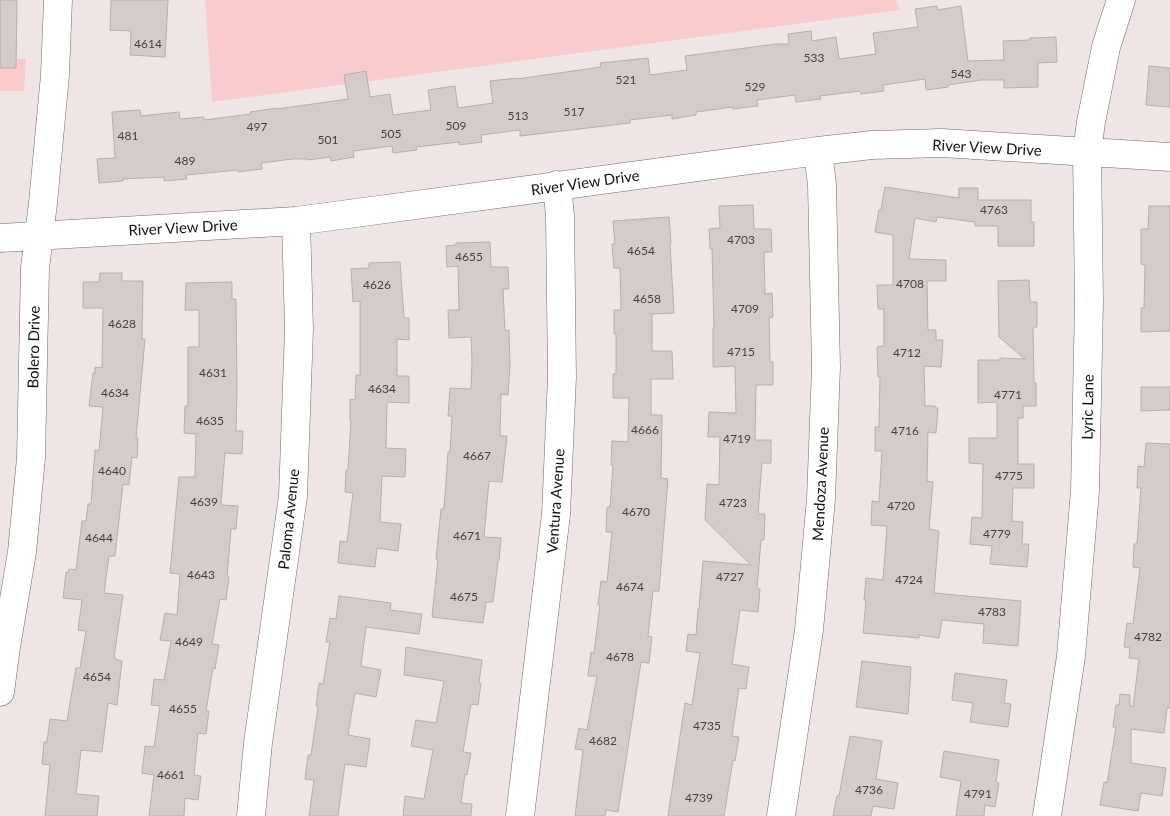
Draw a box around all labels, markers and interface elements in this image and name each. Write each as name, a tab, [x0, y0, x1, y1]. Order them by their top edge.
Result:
house number: 4614	[134, 36, 162, 51]
house number: 533	[804, 50, 824, 65]
house number: 543	[951, 66, 971, 81]
house number: 521	[616, 72, 636, 87]
house number: 529	[745, 79, 765, 94]
house number: 517	[564, 104, 584, 119]
house number: 513	[508, 108, 528, 123]
house number: 509	[446, 118, 466, 133]
house number: 497	[247, 119, 267, 134]
house number: 505	[381, 126, 401, 141]
house number: 481	[118, 128, 138, 143]
house number: 501	[318, 132, 338, 147]
street label: River View Drive	[932, 135, 1042, 159]
house number: 489	[175, 153, 195, 168]
street label: River View Drive	[530, 165, 641, 199]
house number: 4763	[980, 202, 1008, 217]
street label: River View Drive	[128, 215, 238, 239]
house number: 4703	[727, 232, 755, 247]
house number: 4654	[627, 243, 655, 258]
house number: 4655	[455, 249, 483, 264]
house number: 4708	[896, 276, 924, 291]
house number: 4626	[363, 277, 391, 292]
house number: 4658	[633, 291, 661, 306]
house number: 4709	[731, 301, 759, 316]
street label: Bolero Drive	[23, 305, 43, 389]
house number: 4628	[108, 316, 136, 331]
house number: 4715	[727, 344, 755, 359]
house number: 4712	[893, 345, 921, 360]
house number: 4631	[199, 365, 227, 380]
street label: Lyric Lane	[1077, 374, 1097, 440]
house number: 4634	[368, 381, 396, 396]
house number: 4634	[101, 385, 129, 400]
house number: 4771	[994, 387, 1022, 402]
house number: 4635	[196, 413, 224, 428]
house number: 4666	[631, 422, 659, 437]
house number: 4716	[891, 423, 919, 438]
street label: Mendoza Avenue	[808, 427, 832, 541]
house number: 4719	[723, 431, 751, 446]
house number: 4667	[463, 448, 491, 463]
street label: Ventura Avenue	[542, 448, 568, 554]
house number: 4640	[98, 463, 126, 478]
street label: Paloma Avenue	[274, 468, 302, 570]
house number: 4775	[995, 468, 1023, 483]
house number: 4639	[190, 494, 218, 509]
house number: 4723	[719, 495, 747, 510]
house number: 4720	[887, 498, 915, 513]
house number: 4670	[622, 504, 650, 519]
house number: 4779	[983, 526, 1011, 541]
house number: 4671	[453, 528, 481, 543]
house number: 4644	[85, 530, 113, 545]
house number: 4643	[187, 567, 215, 582]
house number: 4727	[716, 569, 744, 584]
house number: 4724	[895, 572, 923, 587]
house number: 4674	[616, 579, 644, 594]
house number: 4675	[450, 589, 478, 604]
house number: 4783	[978, 604, 1006, 619]
house number: 4782	[1134, 629, 1162, 644]
house number: 4649	[175, 634, 203, 649]
house number: 4678	[606, 649, 634, 664]
house number: 4654	[83, 669, 111, 684]
house number: 4655	[169, 701, 197, 716]
house number: 4735	[693, 718, 721, 733]
house number: 4682	[589, 733, 617, 748]
house number: 4661	[157, 767, 185, 782]
house number: 4736	[855, 782, 883, 797]
house number: 4791	[964, 786, 992, 801]
house number: 4739	[685, 790, 713, 805]

